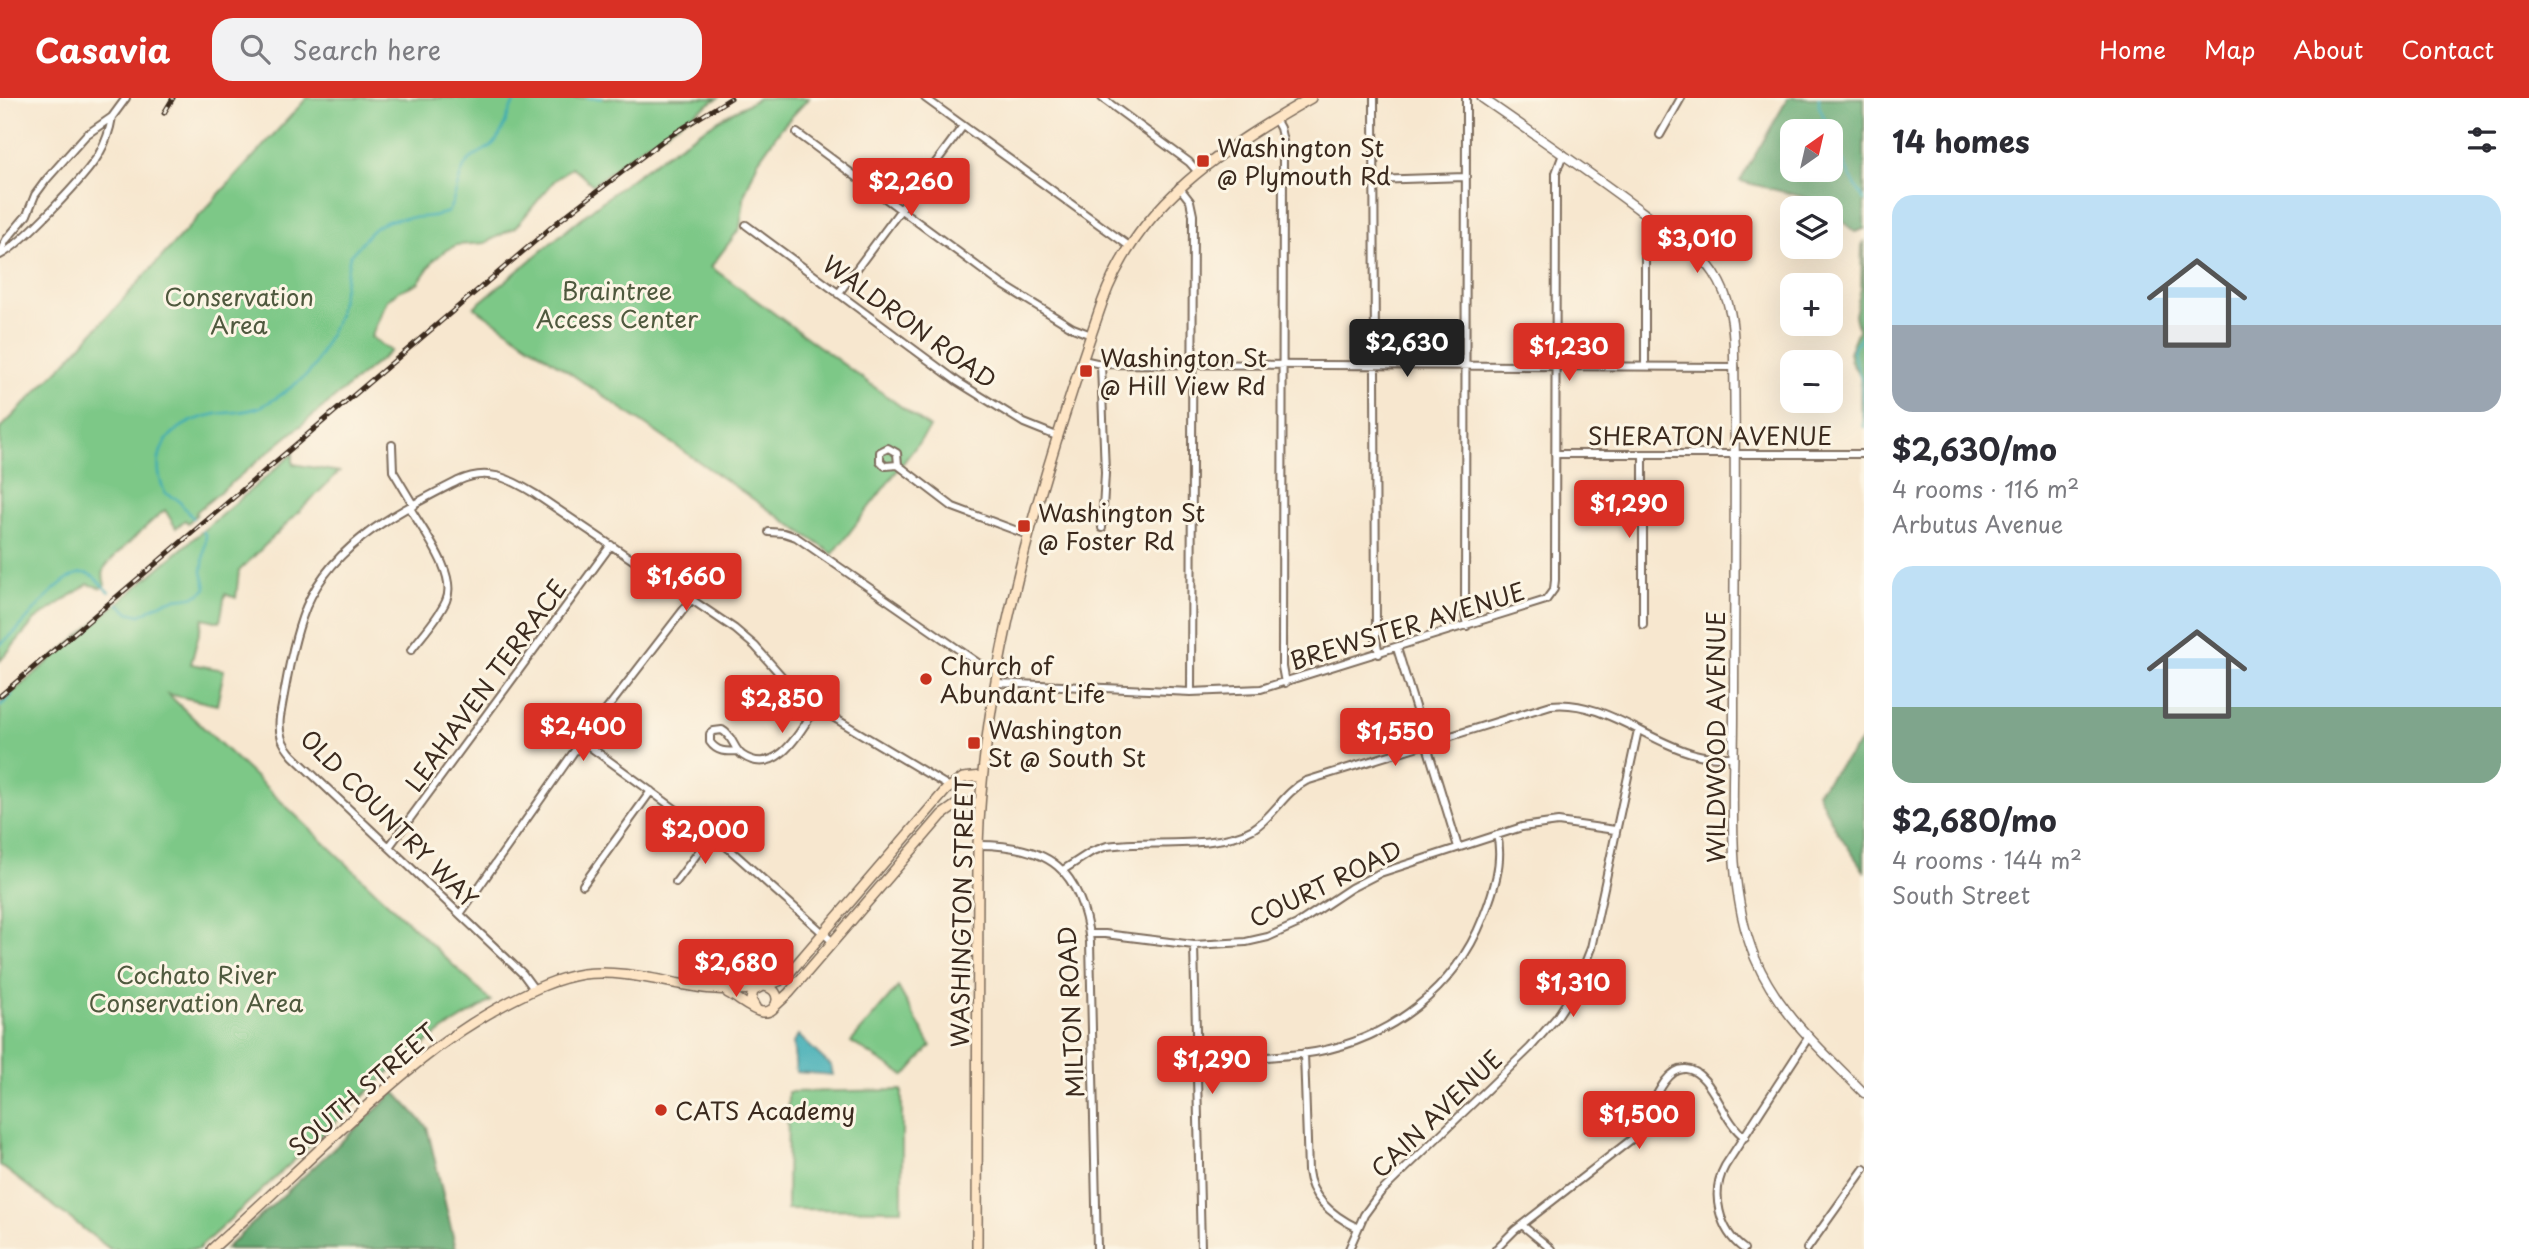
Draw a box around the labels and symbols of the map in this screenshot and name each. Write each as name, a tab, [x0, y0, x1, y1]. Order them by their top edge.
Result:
north arrow	[1780, 119, 1843, 182]
place label: Washington St @ Plymouth Rd	[1217, 129, 1391, 193]
marker: Washington St @ Plymouth Rd	[1195, 153, 1211, 169]
pin: $2,260	[854, 158, 968, 218]
pin: $3,010	[1640, 216, 1754, 275]
street label: WALDRON ROAD	[816, 245, 1004, 397]
park label: Braintree Access Center	[536, 272, 699, 336]
park label: Conservation Area	[164, 278, 314, 342]
pin: $2,630	[1350, 320, 1464, 379]
pin: $1,230	[1512, 324, 1626, 383]
place label: Washington St @ Hill View Rd	[1100, 339, 1267, 403]
marker: Washington St @ Hill View Rd	[1078, 363, 1094, 379]
street label: SHERATON AVENUE	[1588, 417, 1832, 453]
pin: $1,290	[1572, 480, 1686, 540]
place label: Washington St @ Foster Rd	[1038, 494, 1205, 558]
marker: Washington St @ Foster Rd	[1016, 518, 1032, 534]
pin: $1,660	[629, 554, 743, 613]
street label: LEAHAVEN TERRACE	[395, 571, 575, 799]
street label: BREWSTER AVENUE	[1285, 572, 1529, 678]
street label: WILDWOOD AVENUE	[1697, 611, 1733, 863]
place label: Church of Abundant Life	[940, 647, 1105, 711]
marker: Church of Abundant Life	[918, 671, 934, 687]
pin: $2,850	[725, 676, 839, 735]
pin: $2,400	[526, 704, 640, 763]
pin: $1,550	[1338, 708, 1452, 768]
place label: Washington St @ South St	[988, 711, 1146, 775]
street label: OLD COUNTRY WAY	[293, 721, 487, 915]
marker: Washington St @ South St	[966, 735, 982, 751]
street label: WASHINGTON STREET	[941, 775, 981, 1048]
pin: $2,000	[648, 806, 762, 866]
street label: COURT ROAD	[1242, 830, 1408, 936]
street label: MILTON ROAD	[1048, 925, 1092, 1099]
pin: $2,680	[679, 940, 793, 999]
park label: Cochato River Conservation Area	[89, 956, 303, 1020]
pin: $1,310	[1516, 960, 1630, 1019]
street label: SOUTH STREET	[280, 1014, 445, 1164]
pin: $1,290	[1155, 1037, 1269, 1096]
street label: CAIN AVENUE	[1362, 1041, 1510, 1185]
pin: $1,500	[1582, 1091, 1696, 1151]
place label: CATS Academy	[675, 1092, 855, 1128]
marker: CATS Academy	[653, 1102, 669, 1118]

